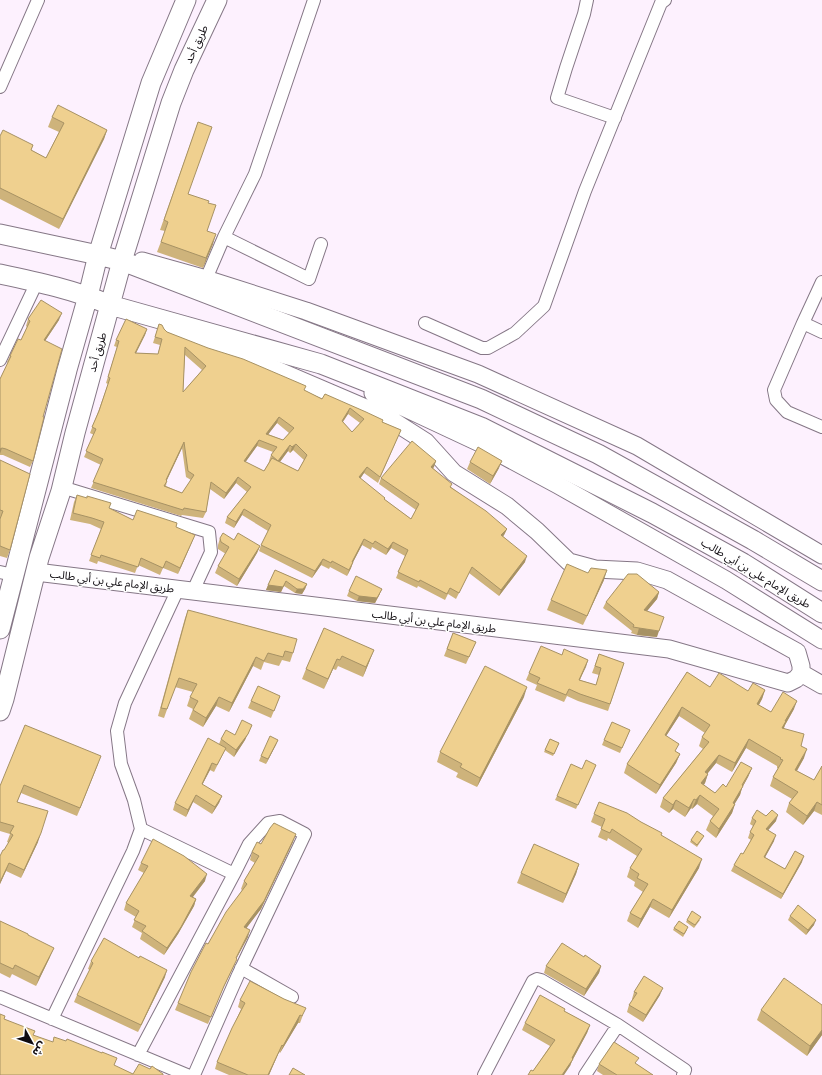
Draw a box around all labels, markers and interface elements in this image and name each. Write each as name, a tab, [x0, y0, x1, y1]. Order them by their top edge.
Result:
street label: طريق أحد	[181, 23, 212, 66]
street label: طريق أحد	[85, 330, 110, 374]
street label: طريق الإمام علي بن أبي طالب	[697, 535, 813, 613]
street label: طريق الإمام علي بن أبي طالب	[49, 566, 175, 598]
street label: طريق الإمام علي بن أبي طالب	[371, 606, 497, 638]
north arrow	[12, 1023, 52, 1063]
text: ش	[29, 1039, 50, 1060]

